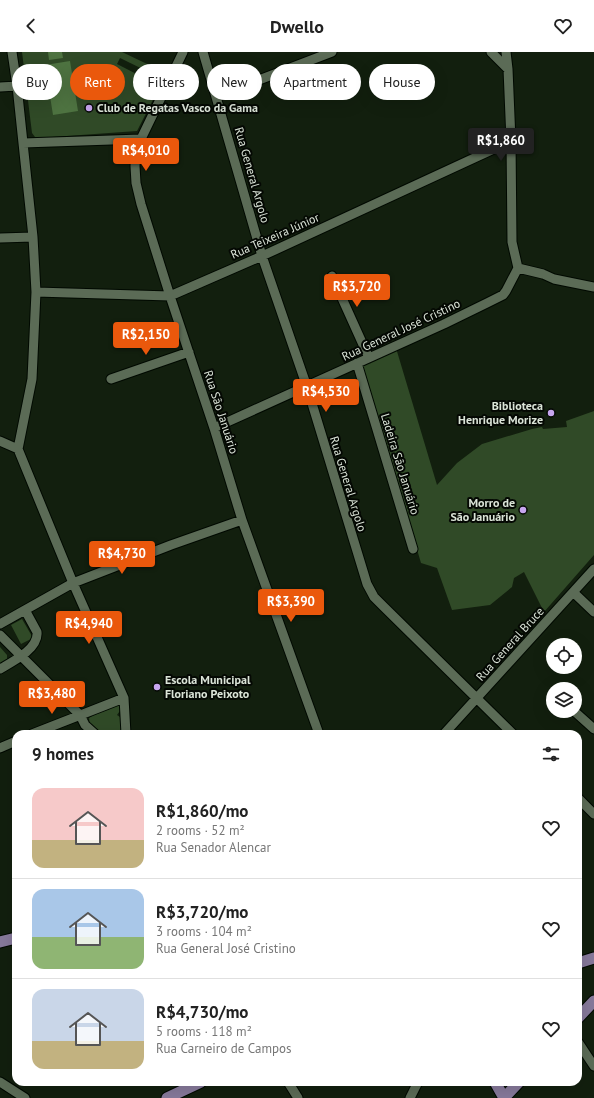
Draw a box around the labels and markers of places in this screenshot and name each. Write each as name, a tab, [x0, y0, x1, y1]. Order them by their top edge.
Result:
place label: Club de Regatas Vasco da Gama	[97, 100, 258, 115]
marker: Club de Regatas Vasco da Gama	[84, 103, 94, 113]
pin: R$1,860	[464, 128, 538, 162]
pin: R$4,010	[109, 138, 183, 172]
pin: R$3,720	[320, 274, 394, 308]
pin: R$2,150	[109, 322, 183, 356]
pin: R$4,530	[289, 379, 363, 413]
place label: Biblioteca Henrique Morize	[458, 398, 543, 427]
marker: Biblioteca Henrique Morize	[546, 408, 556, 418]
place label: Morro de São Januário	[450, 495, 516, 524]
marker: Morro de São Januário	[518, 505, 528, 515]
pin: R$4,730	[85, 541, 159, 575]
pin: R$3,390	[254, 589, 328, 623]
pin: R$4,940	[52, 611, 126, 645]
place label: Escola Municipal Floriano Peixoto	[165, 672, 251, 701]
pin: R$3,480	[15, 681, 89, 715]
marker: Escola Municipal Floriano Peixoto	[152, 682, 162, 692]

